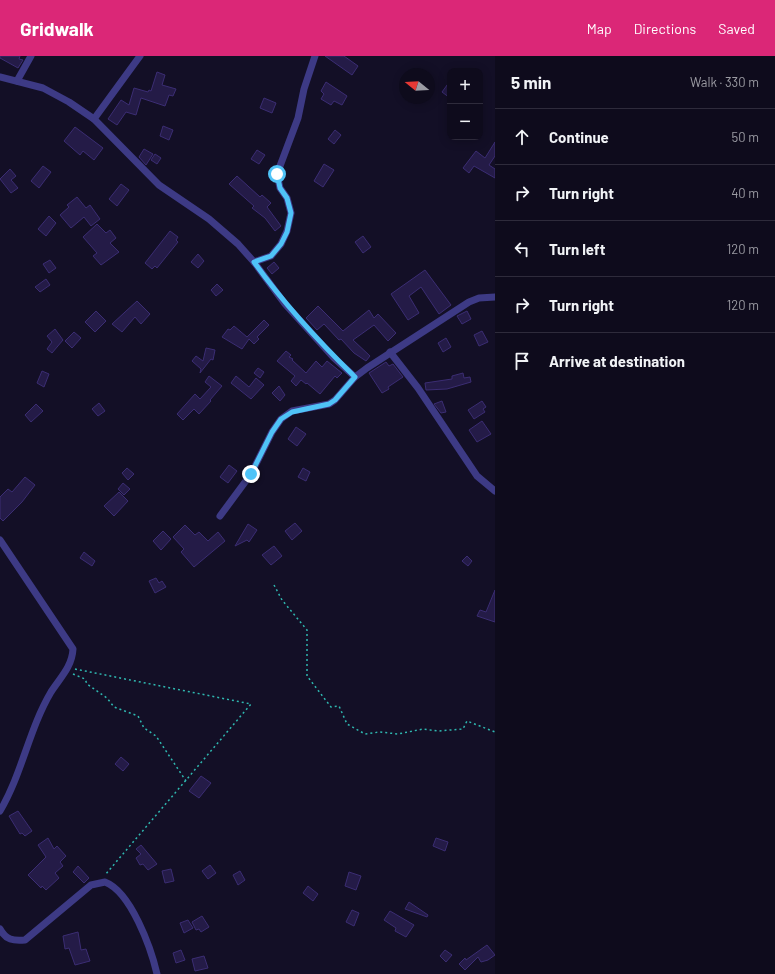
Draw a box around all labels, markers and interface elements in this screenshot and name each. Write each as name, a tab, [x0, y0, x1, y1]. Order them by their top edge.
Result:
text: Gridwalk	[20, 17, 94, 40]
text: Map	[587, 20, 612, 37]
text: Directions	[634, 20, 696, 37]
text: Saved	[718, 20, 755, 37]
north arrow	[399, 68, 435, 104]
map controls	[447, 68, 483, 140]
button: +	[447, 68, 483, 104]
text: 5 min	[511, 72, 551, 92]
text: Walk · 330 m	[690, 74, 759, 90]
button: −	[447, 104, 483, 140]
icon: ahead	[511, 126, 533, 148]
text: Continue	[549, 128, 609, 146]
text: 50 m	[732, 129, 759, 145]
route start	[268, 165, 286, 183]
icon: right	[511, 182, 533, 204]
text: Turn right	[549, 184, 614, 202]
text: 40 m	[731, 185, 759, 201]
icon: left	[511, 238, 533, 260]
text: Turn left	[549, 240, 605, 258]
text: 120 m	[727, 241, 759, 257]
icon: right	[511, 294, 533, 316]
text: Turn right	[549, 296, 614, 314]
text: 120 m	[727, 297, 759, 313]
icon: arrive	[511, 350, 533, 372]
text: Arrive at destination	[549, 352, 685, 370]
route end	[242, 465, 260, 483]

